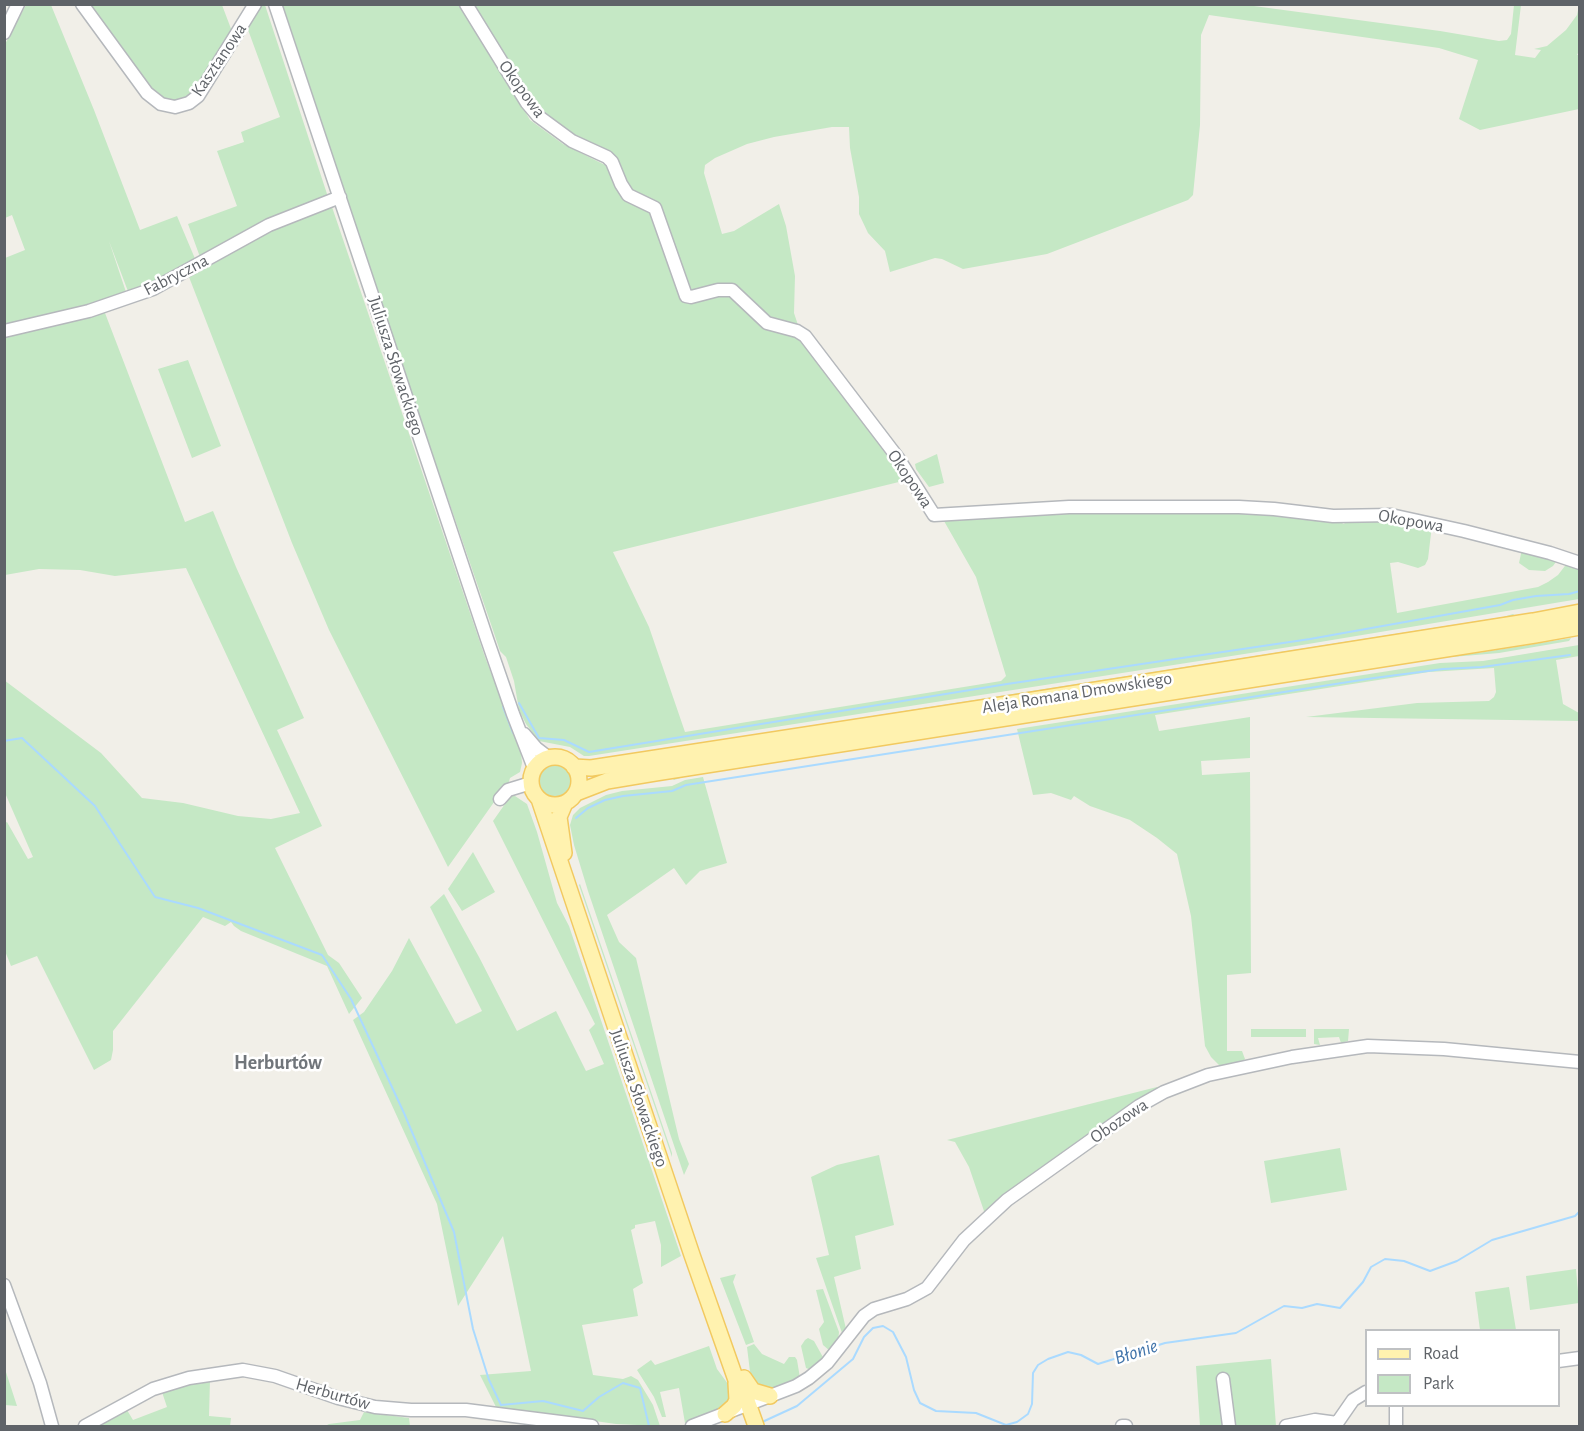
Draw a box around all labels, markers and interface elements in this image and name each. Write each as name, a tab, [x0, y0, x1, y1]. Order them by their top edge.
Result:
street label: Kasztanowa	[187, 19, 251, 101]
street label: Okopowa	[494, 56, 550, 122]
street label: Fabryczna	[140, 249, 212, 301]
street label: Juliusza Słowackiego	[363, 294, 429, 438]
street label: Okopowa	[883, 446, 937, 512]
street label: Okopowa	[1377, 505, 1445, 537]
street label: Aleja Romana Dmowskiego	[980, 667, 1174, 719]
street label: Juliusza Słowackiego	[605, 1026, 673, 1170]
district label: Herburtów	[234, 1051, 322, 1075]
street label: Obozowa	[1086, 1094, 1152, 1148]
legend	[1365, 1329, 1560, 1407]
water label: Błonie	[1111, 1334, 1161, 1370]
text: Road	[1423, 1345, 1459, 1363]
street label: Herburtów	[293, 1373, 373, 1415]
text: Park	[1423, 1375, 1454, 1393]

